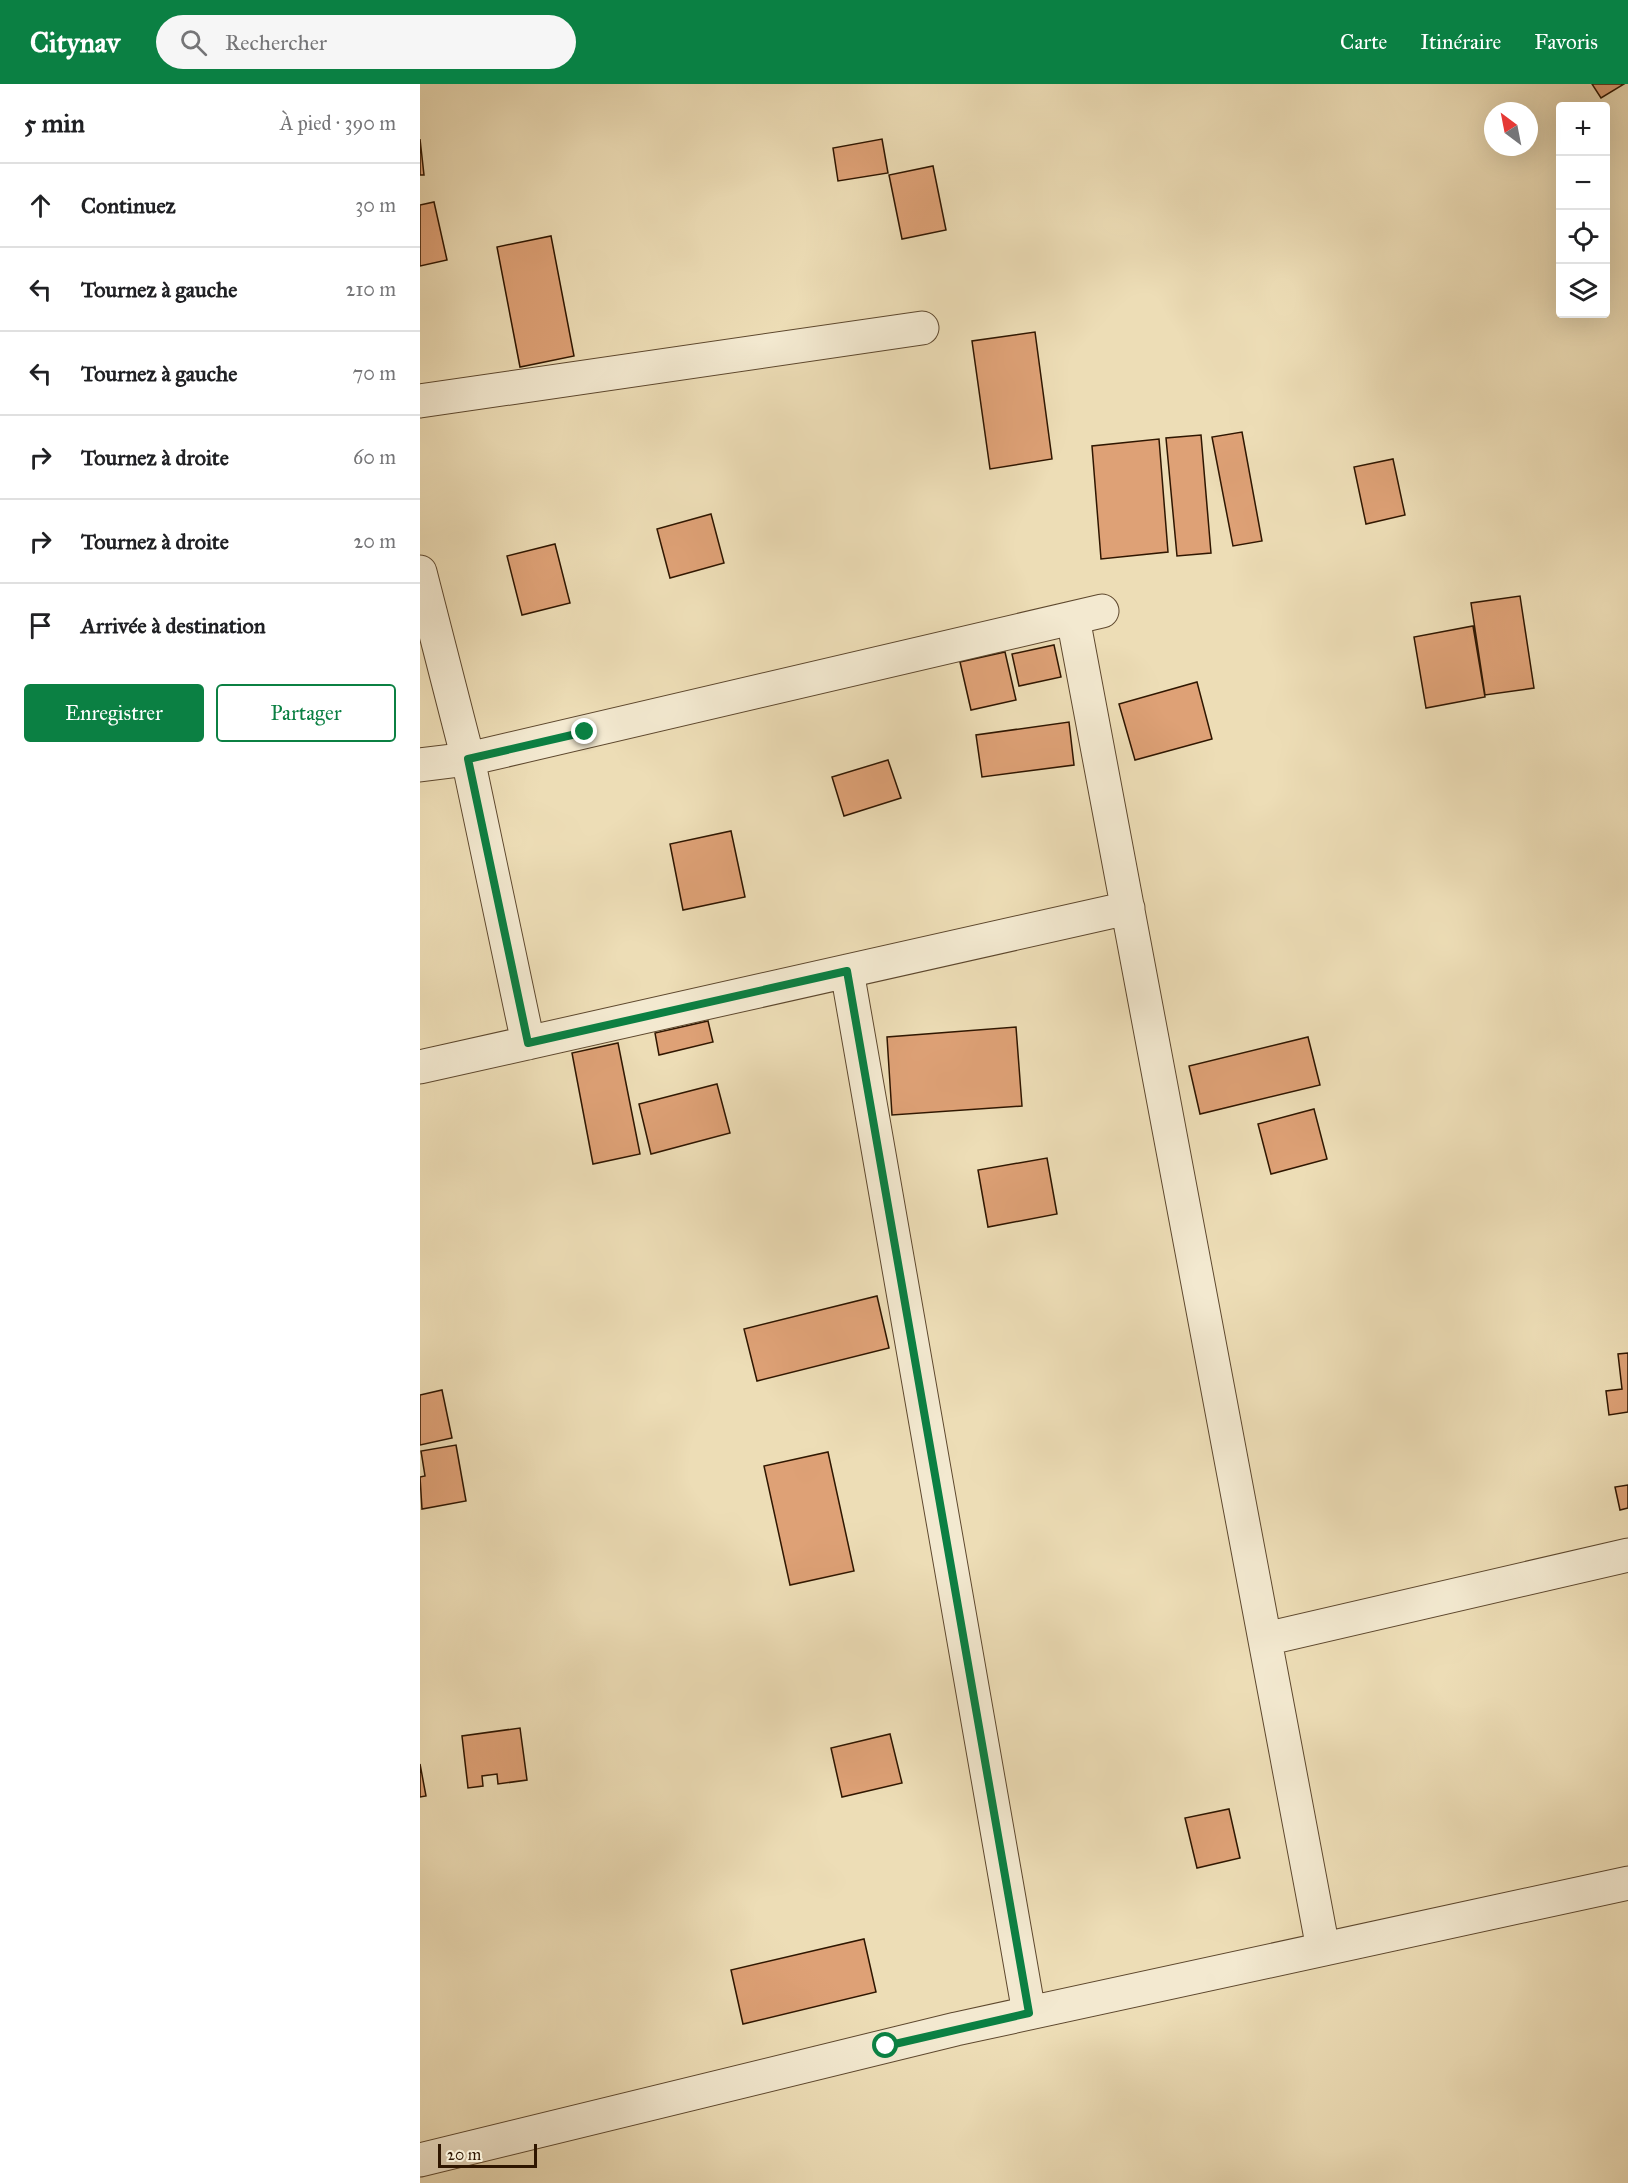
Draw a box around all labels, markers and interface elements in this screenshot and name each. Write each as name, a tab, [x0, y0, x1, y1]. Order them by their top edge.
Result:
search box	[156, 15, 576, 69]
text: Citynav	[30, 25, 120, 60]
icon: search	[177, 26, 210, 59]
text: Rechercher	[225, 29, 327, 56]
text: Carte	[1340, 29, 1387, 55]
text: Itinéraire	[1420, 29, 1501, 55]
text: Favoris	[1534, 29, 1598, 55]
north arrow	[1484, 102, 1538, 156]
map controls	[1556, 102, 1610, 318]
button: +	[1556, 102, 1610, 156]
text: 5 min	[24, 107, 85, 139]
text: À pied · 390 m	[280, 111, 396, 135]
button: −	[1556, 156, 1610, 210]
icon: ahead	[24, 189, 57, 222]
text: Continuez	[81, 192, 176, 219]
text: 30 m	[355, 193, 396, 217]
button: locate	[1556, 210, 1610, 264]
button: layers	[1556, 264, 1610, 318]
icon: left	[24, 273, 57, 306]
text: Tournez à gauche	[81, 276, 237, 303]
text: 210 m	[346, 277, 396, 301]
icon: left	[24, 357, 57, 390]
text: Tournez à gauche	[81, 360, 237, 387]
text: 70 m	[353, 361, 396, 385]
icon: right	[24, 441, 57, 474]
text: Tournez à droite	[81, 444, 229, 471]
text: 60 m	[353, 445, 396, 469]
icon: right	[24, 525, 57, 558]
text: Tournez à droite	[81, 528, 229, 555]
text: 20 m	[353, 529, 396, 553]
icon: arrive	[24, 609, 57, 642]
text: Arrivée à destination	[81, 612, 266, 639]
button: Enregistrer	[24, 684, 204, 742]
button: Partager	[216, 684, 396, 742]
route end	[571, 718, 597, 744]
route start	[872, 2032, 898, 2058]
scale bar	[438, 2141, 537, 2168]
text: 20 m	[447, 2145, 481, 2164]

